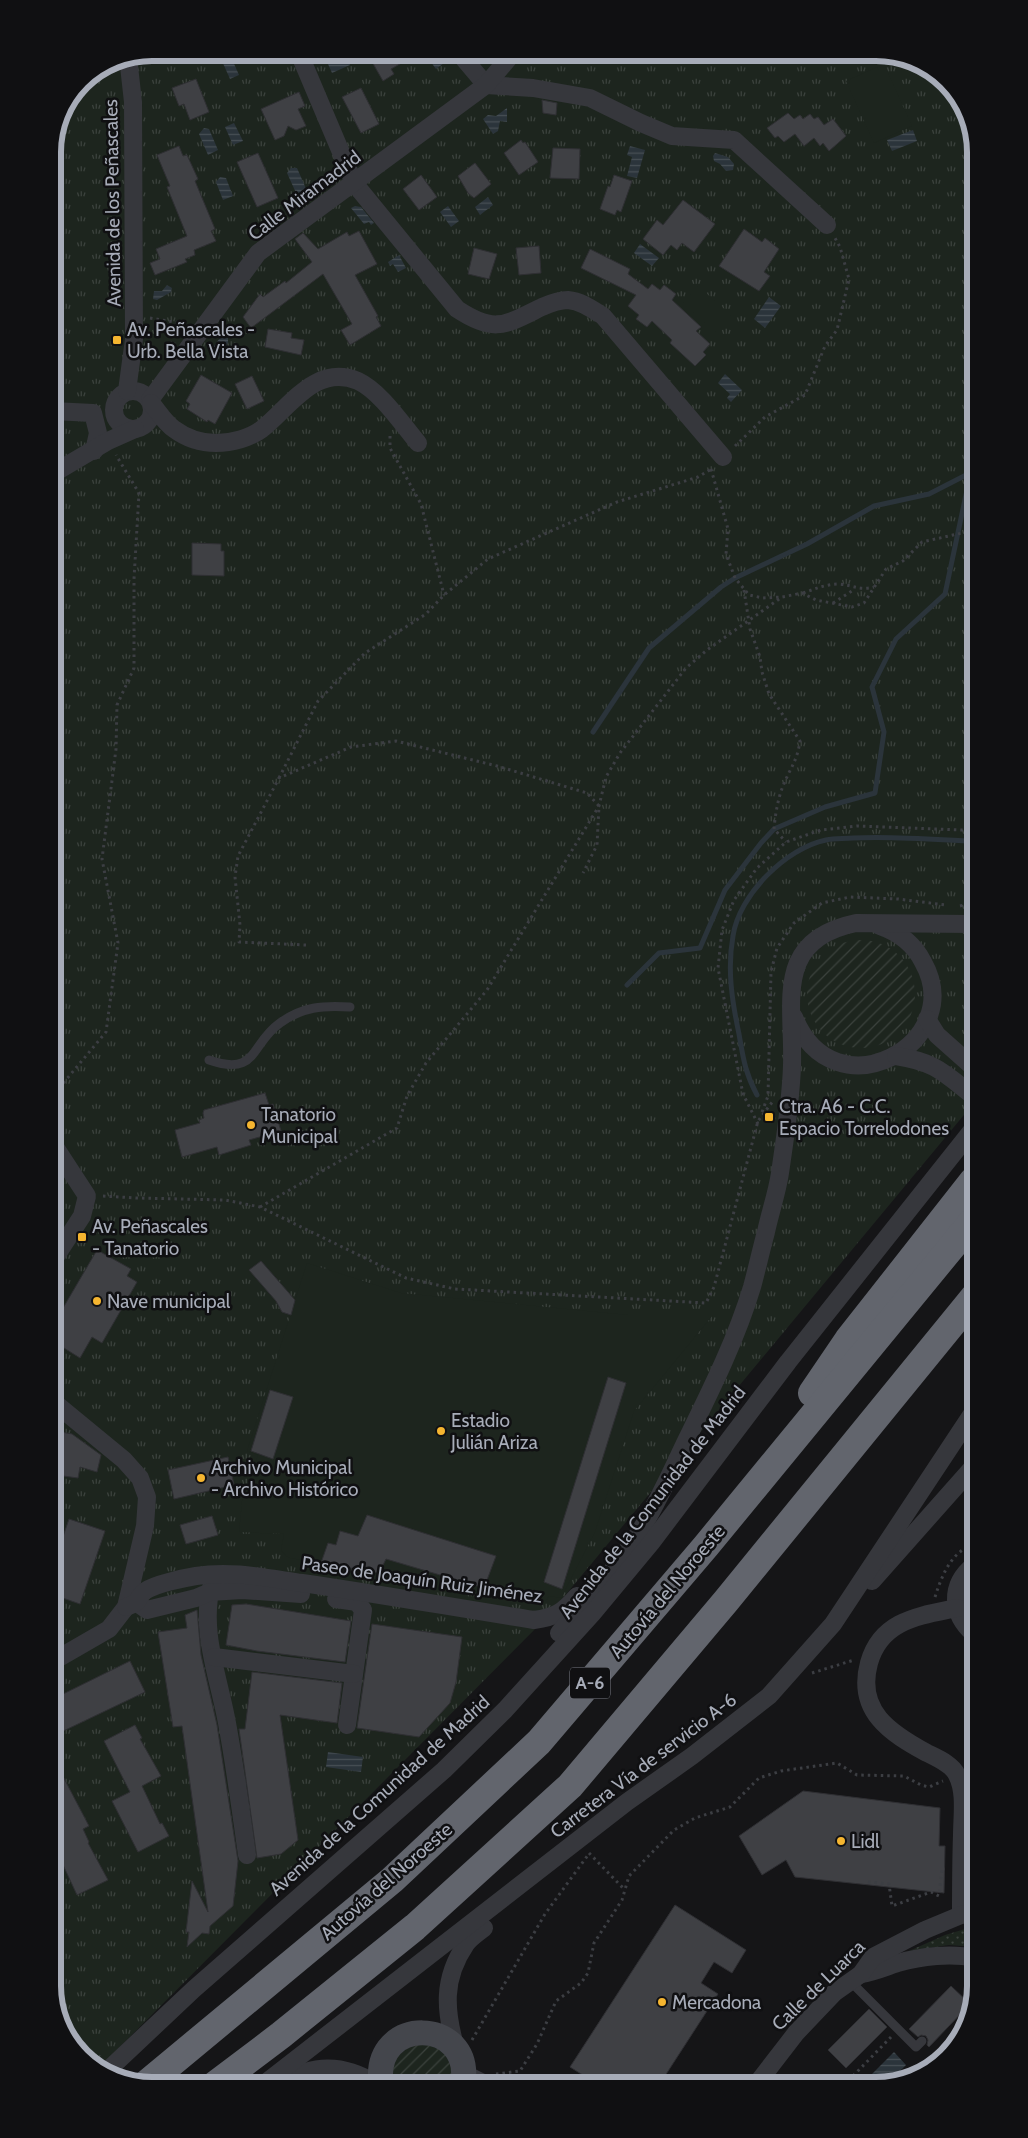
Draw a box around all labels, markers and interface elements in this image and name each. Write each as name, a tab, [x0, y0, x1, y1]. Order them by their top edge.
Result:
street label: Avenida de los Peñascales	[99, 99, 126, 307]
street label: Calle Miramadrid	[244, 146, 365, 245]
place label: Av. Peñascales - Urb. Bella Vista	[127, 318, 255, 363]
marker: Av. Peñascales - Urb. Bella Vista	[111, 334, 123, 346]
place label: Ctra. A6 - C.C. Espacio Torrelodones	[779, 1095, 949, 1140]
place label: Tanatorio Municipal	[261, 1103, 338, 1148]
marker: Ctra. A6 - C.C. Espacio Torrelodones	[763, 1111, 775, 1123]
marker: Tanatorio Municipal	[245, 1119, 257, 1131]
place label: Av. Peñascales - Tanatorio	[92, 1215, 208, 1260]
marker: Av. Peñascales - Tanatorio	[76, 1231, 88, 1243]
place label: Nave municipal	[107, 1290, 231, 1313]
marker: Nave municipal	[91, 1295, 103, 1307]
street label: Avenida de la Comunidad de Madrid	[554, 1381, 750, 1623]
place label: Estadio Julián Ariza	[450, 1409, 538, 1454]
marker: Estadio Julián Ariza	[435, 1425, 447, 1437]
place label: Archivo Municipal - Archivo Histórico	[211, 1456, 359, 1501]
marker: Archivo Municipal - Archivo Histórico	[195, 1472, 207, 1484]
street label: Autovía del Noroeste	[605, 1520, 730, 1663]
street label: Paseo de Joaquín Ruiz Jiménez	[300, 1551, 544, 1608]
road number: A-6	[570, 1668, 610, 1699]
street label: Carretera Vía de servicio A-6	[546, 1688, 741, 1843]
street label: Avenida de la Comunidad de Madrid	[264, 1690, 494, 1901]
street label: Autovía del Noroeste	[316, 1818, 457, 1945]
place label: Lidl	[851, 1830, 880, 1853]
marker: Lidl	[835, 1835, 847, 1847]
street label: Calle de Luarca	[767, 1935, 870, 2035]
place label: Mercadona	[672, 1991, 761, 2014]
marker: Mercadona	[656, 1996, 668, 2008]

